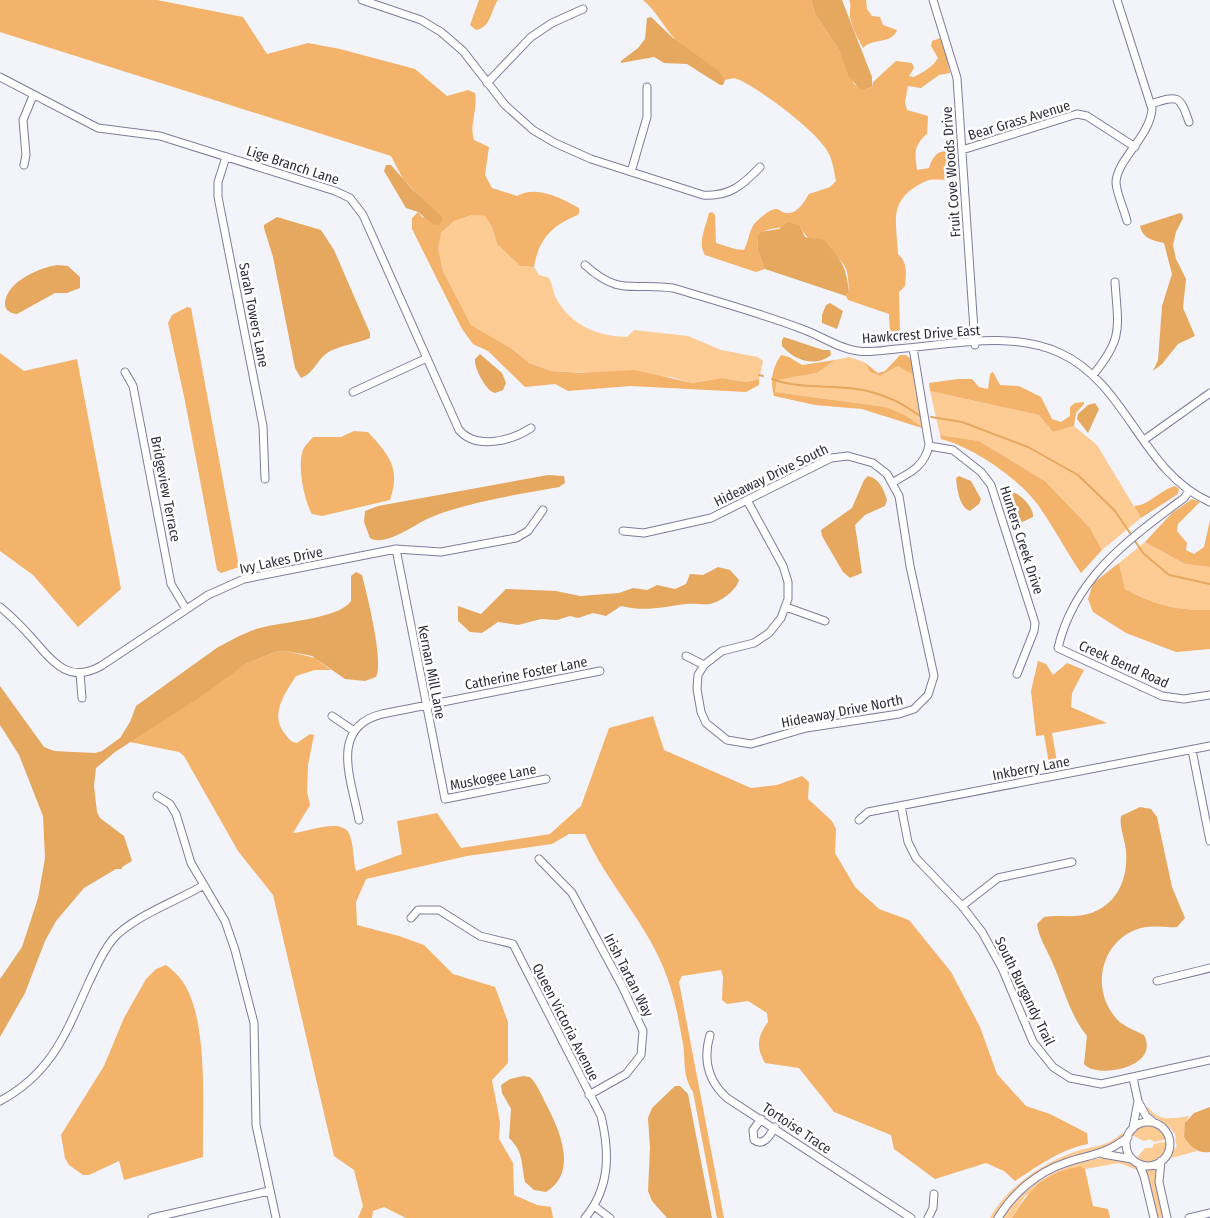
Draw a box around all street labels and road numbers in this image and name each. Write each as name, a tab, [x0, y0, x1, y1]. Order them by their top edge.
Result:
street label: Bear Grass Avenue	[966, 97, 1072, 144]
street label: Fruit Cove Woods Drive	[938, 106, 965, 238]
street label: Lige Branch Lane	[244, 142, 341, 189]
street label: Sarah Towers Lane	[235, 261, 272, 369]
street label: Hawkcrest Drive East	[861, 322, 981, 347]
street label: Bridgeview Terrace	[147, 435, 184, 544]
street label: Hideaway Drive South	[711, 440, 831, 510]
street label: Hunters Creek Drive	[996, 484, 1047, 597]
street label: Ivy Lakes Drive	[238, 543, 324, 578]
street label: Kernan Mill Lane	[414, 624, 449, 721]
street label: Creek Bend Road	[1076, 637, 1171, 692]
street label: Catherine Foster Lane	[463, 653, 589, 694]
street label: Hideaway Drive North	[780, 691, 905, 732]
street label: Inkberry Lane	[991, 753, 1071, 784]
street label: Muskogee Lane	[448, 761, 538, 794]
street label: Irish Tartan Way	[600, 931, 657, 1020]
street label: South Burgandy Trail	[991, 934, 1058, 1049]
street label: Queen Victoria Avenue	[529, 961, 603, 1084]
street label: Tortoise Trace	[759, 1099, 834, 1158]

